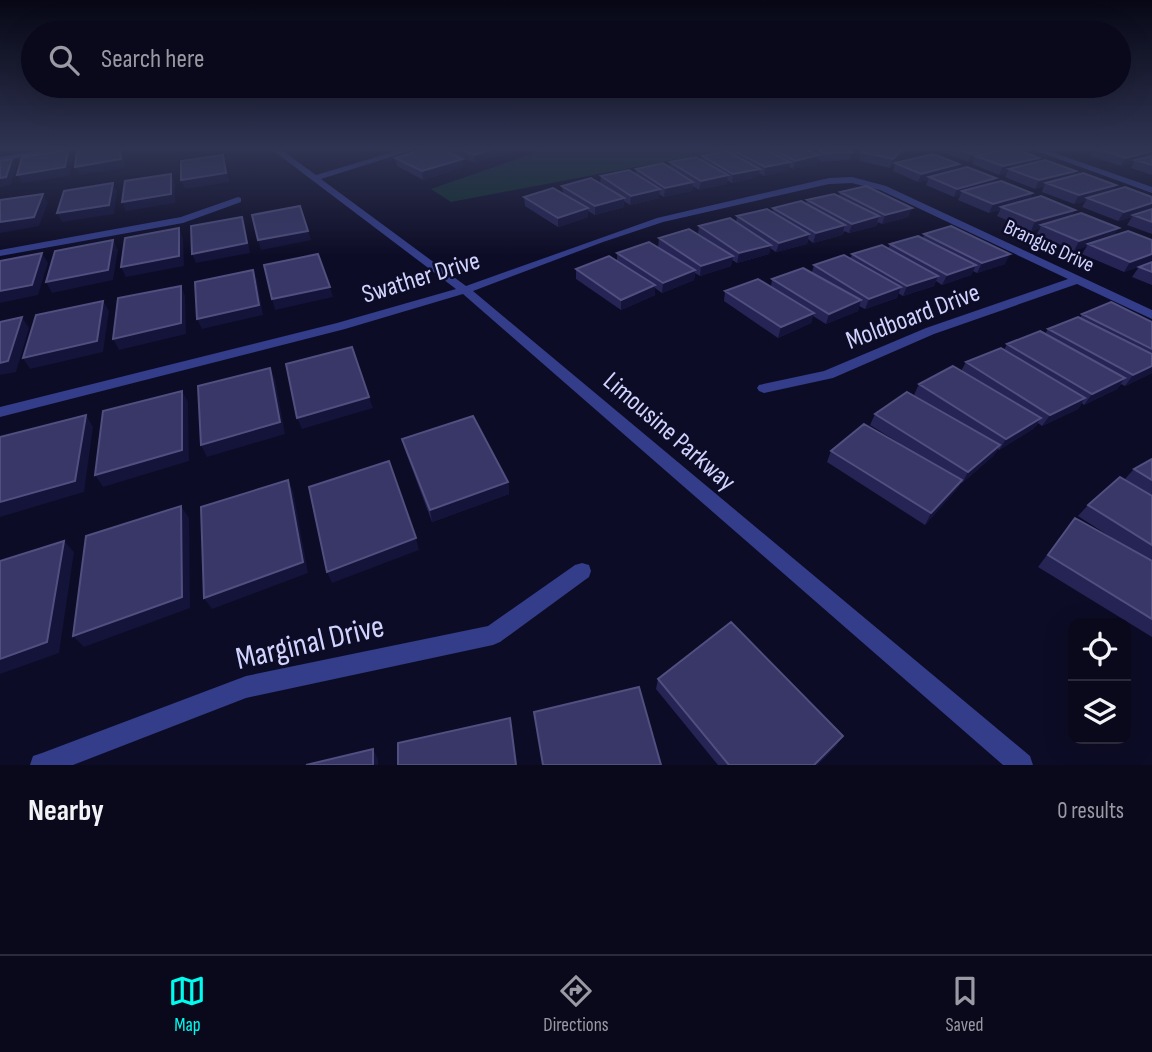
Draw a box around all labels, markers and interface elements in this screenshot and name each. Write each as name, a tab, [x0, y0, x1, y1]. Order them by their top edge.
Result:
search box	[21, 21, 1131, 98]
icon: search	[45, 41, 83, 79]
text: Search here	[101, 44, 204, 75]
street label: Brangus Drive	[1000, 214, 1098, 278]
street label: Swather Drive	[358, 245, 484, 311]
street label: Moldboard Drive	[842, 277, 984, 357]
street label: Limousine Parkway	[597, 366, 741, 498]
street label: Marginal Drive	[232, 607, 388, 679]
map controls	[1068, 618, 1131, 744]
button: locate	[1068, 618, 1131, 681]
button: layers	[1068, 681, 1131, 744]
text: Nearby	[28, 793, 104, 829]
text: 0 results	[1057, 797, 1124, 825]
tab: Map	[168, 972, 206, 1037]
tab: Directions	[543, 972, 609, 1037]
tab: Saved	[945, 972, 984, 1037]

